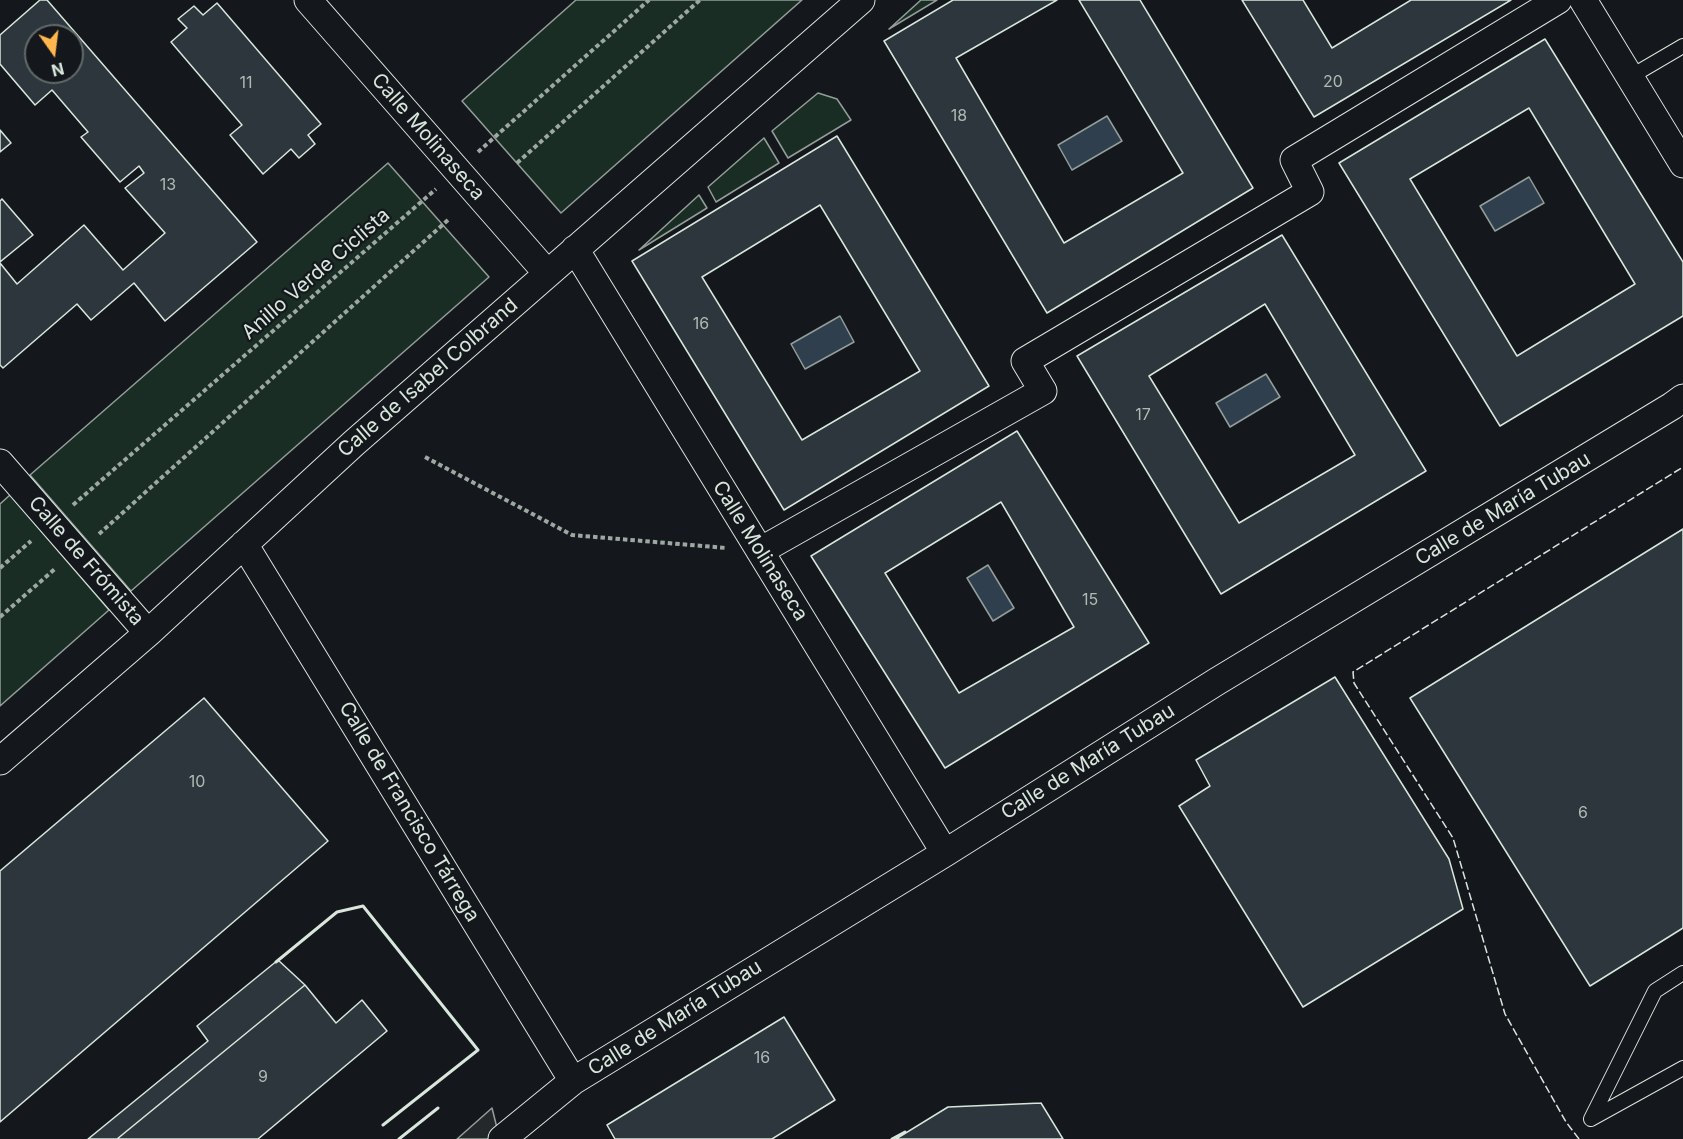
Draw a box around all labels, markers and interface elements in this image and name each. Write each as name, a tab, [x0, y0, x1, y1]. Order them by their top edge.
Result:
north arrow	[24, 24, 84, 84]
text: N	[50, 58, 66, 81]
street label: Calle Molinaseca	[366, 68, 490, 206]
house number: 20	[1323, 72, 1343, 92]
house number: 11	[239, 73, 253, 93]
house number: 18	[951, 106, 967, 126]
house number: 13	[160, 175, 176, 195]
street label: Anillo Verde Ciclista	[237, 203, 395, 345]
street label: Calle de Isabel Colbrand	[333, 293, 523, 463]
house number: 16	[693, 314, 709, 334]
house number: 17	[1135, 405, 1151, 425]
street label: Calle de María Tubau	[1411, 447, 1595, 571]
street label: Calle Molinaseca	[707, 477, 813, 625]
street label: Calle de Frómista	[23, 491, 149, 631]
house number: 15	[1082, 590, 1098, 610]
street label: Calle de Francisco Tárrega	[334, 697, 484, 927]
street label: Calle de María Tubau	[997, 699, 1179, 825]
house number: 10	[189, 772, 205, 792]
house number: 6	[1578, 803, 1588, 823]
street label: Calle de María Tubau	[584, 955, 766, 1081]
house number: 16	[754, 1048, 770, 1068]
house number: 9	[258, 1067, 268, 1087]

